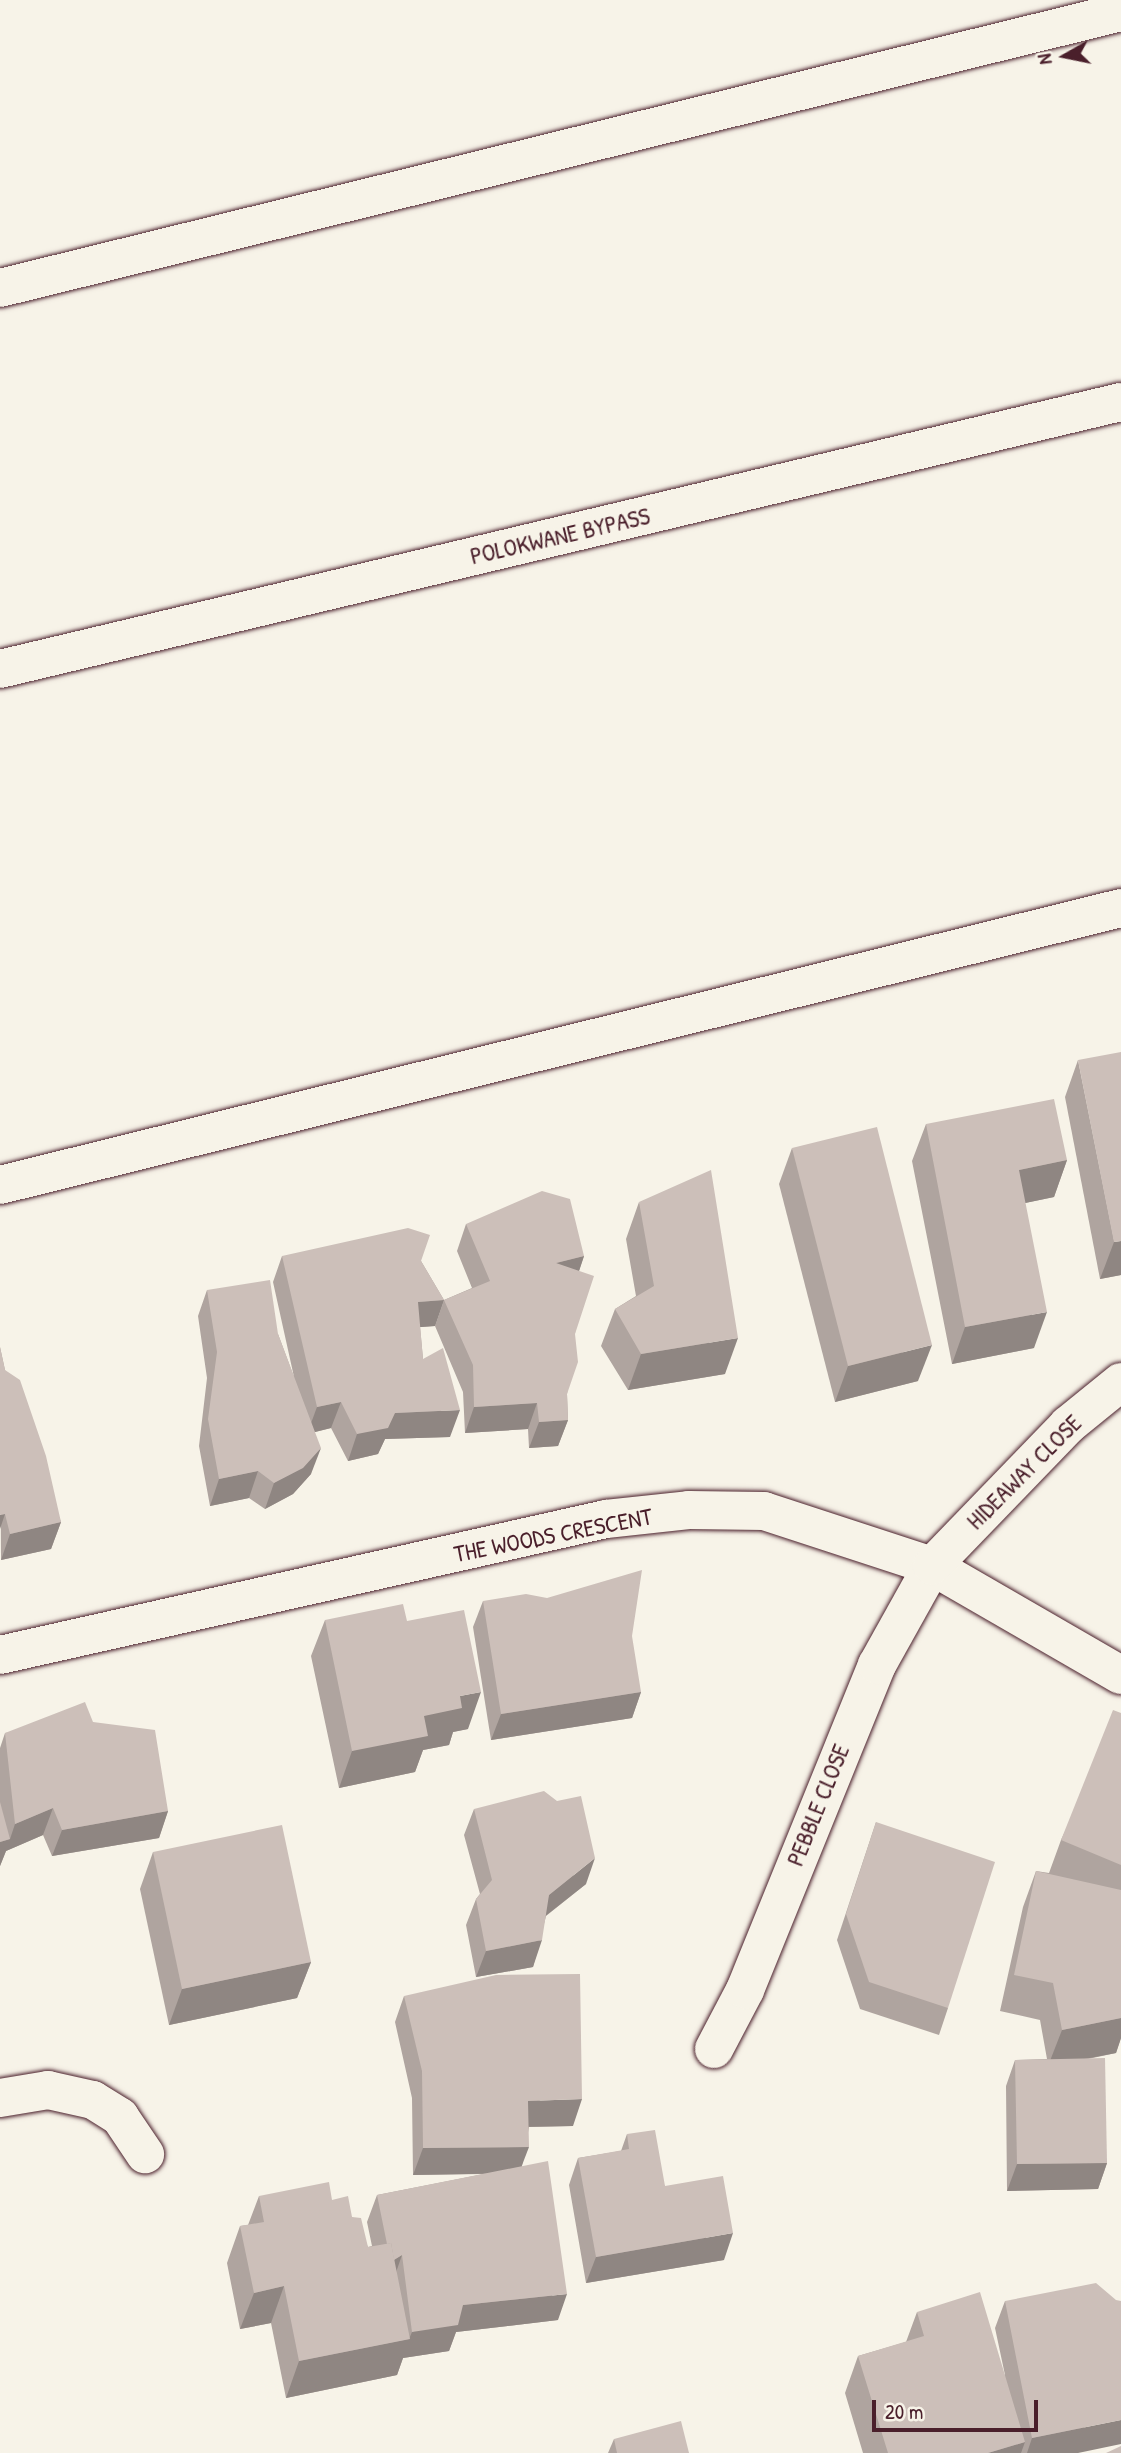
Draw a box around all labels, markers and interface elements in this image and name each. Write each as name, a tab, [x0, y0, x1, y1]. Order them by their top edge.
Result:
north arrow	[1030, 21, 1100, 91]
text: N	[1031, 52, 1058, 66]
street label: POLOKWANE BYPASS	[468, 501, 652, 571]
street label: HIDEAWAY CLOSE	[961, 1409, 1087, 1535]
street label: THE WOODS CRESCENT	[451, 1502, 655, 1568]
street label: PEBBLE CLOSE	[781, 1740, 855, 1870]
scale bar	[876, 2386, 1042, 2430]
text: 20 m	[885, 2397, 923, 2426]

